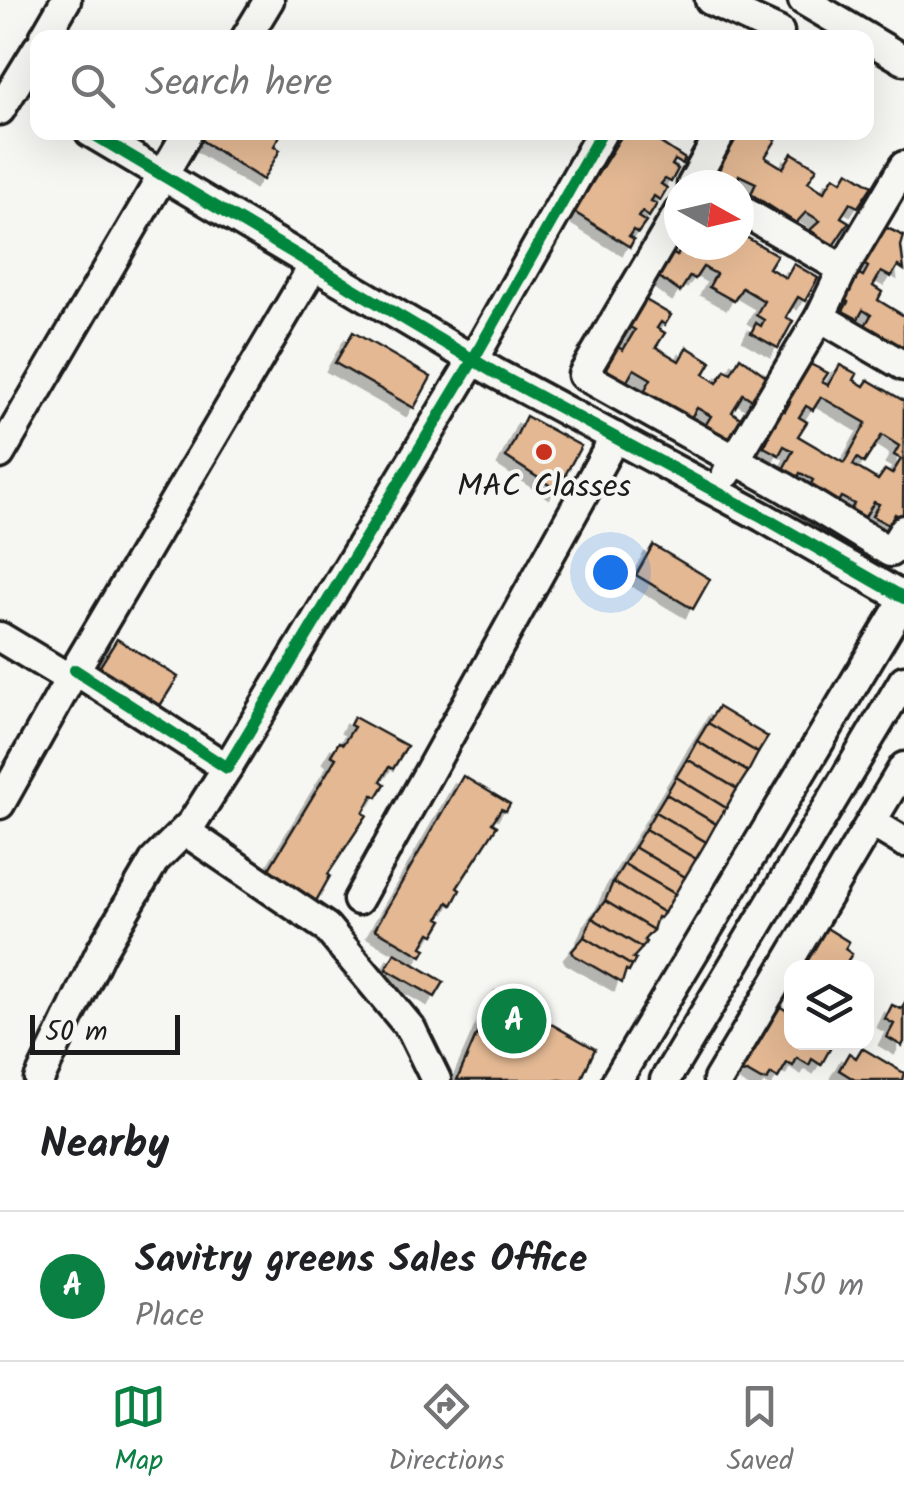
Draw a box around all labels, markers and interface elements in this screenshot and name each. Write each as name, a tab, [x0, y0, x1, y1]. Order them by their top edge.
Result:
search box	[30, 30, 874, 140]
text: Search here	[145, 55, 332, 115]
icon: search	[65, 58, 120, 113]
north arrow	[664, 170, 754, 260]
marker: MAC Classes	[533, 441, 555, 463]
place label: MAC Classes	[457, 462, 631, 513]
your location	[585, 547, 636, 598]
map controls	[784, 960, 874, 1050]
button: layers	[784, 960, 874, 1050]
pin: A	[482, 984, 546, 1058]
scale bar	[30, 1010, 180, 1054]
text: 50 m	[45, 1010, 108, 1055]
text: Nearby	[40, 1112, 169, 1179]
text: Savitry greens Sales Office	[135, 1231, 587, 1291]
text: A	[62, 1261, 83, 1312]
text: 150 m	[782, 1261, 864, 1312]
text: Place	[135, 1291, 204, 1342]
tab: Map	[111, 1379, 166, 1484]
tab: Directions	[388, 1379, 504, 1484]
tab: Saved	[727, 1379, 793, 1484]

